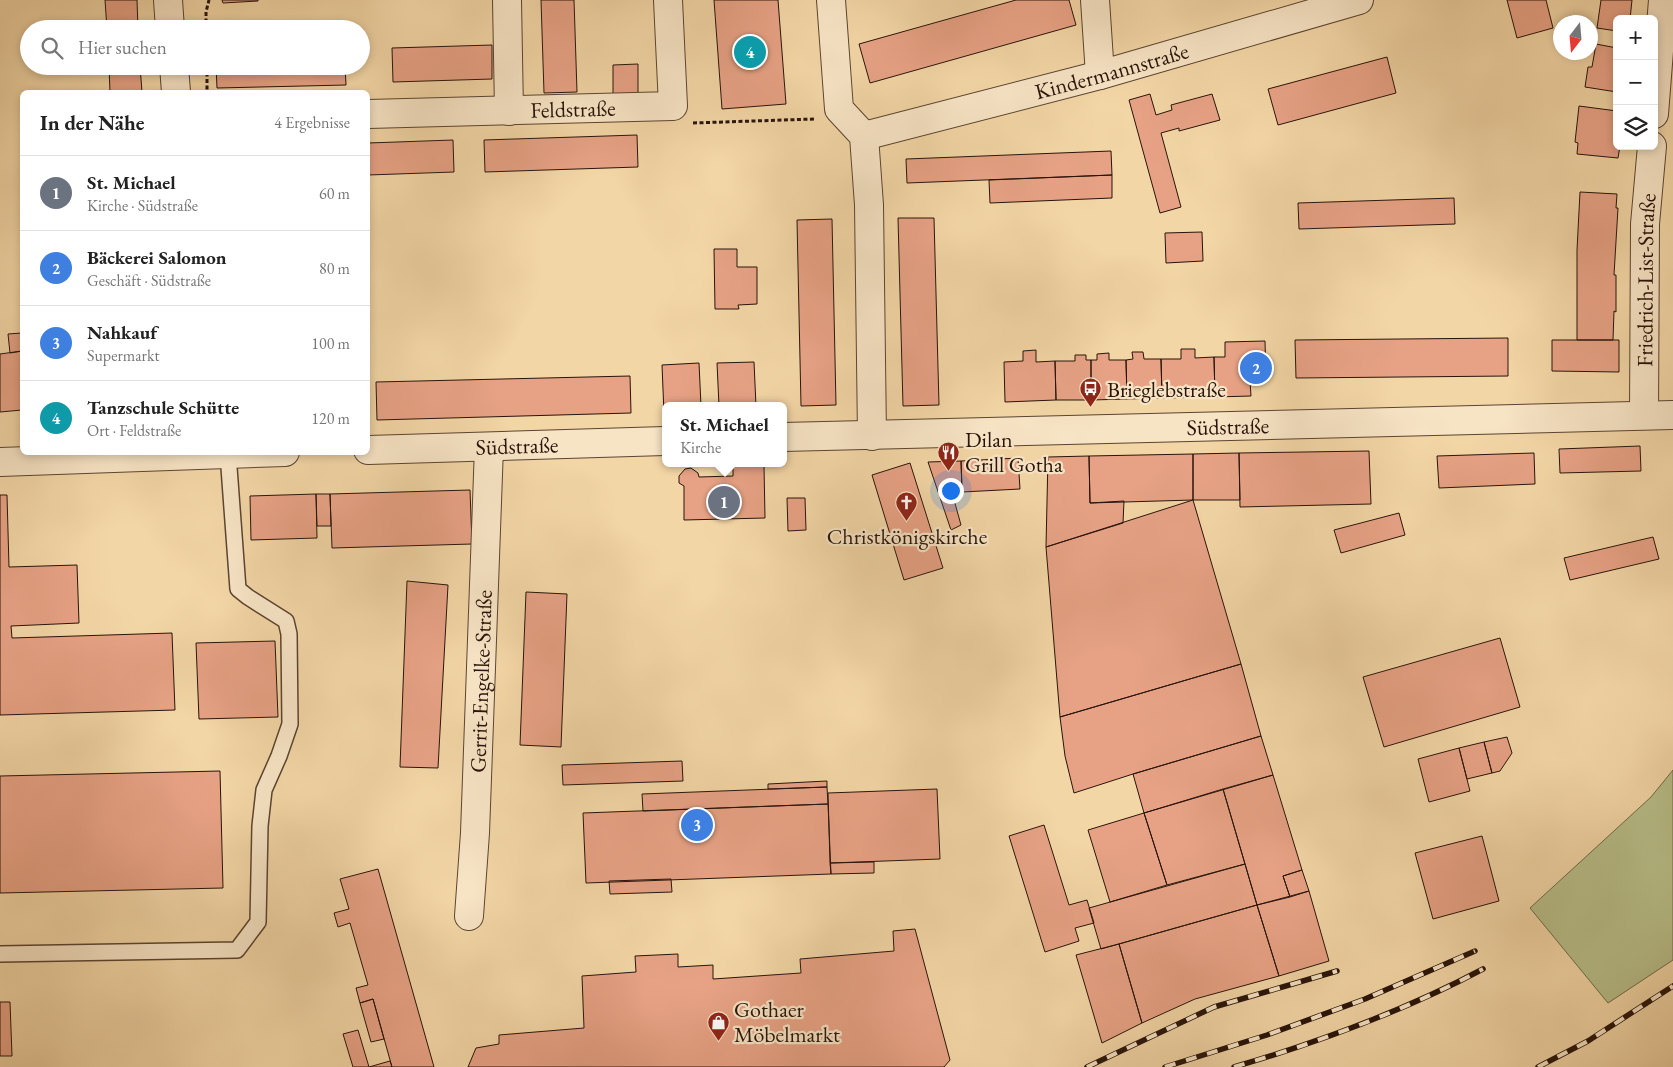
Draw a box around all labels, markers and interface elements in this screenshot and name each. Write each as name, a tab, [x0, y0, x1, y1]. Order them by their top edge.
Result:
north arrow	[1553, 15, 1598, 60]
map controls	[1613, 15, 1658, 150]
button: +	[1613, 15, 1658, 60]
search box	[20, 20, 370, 75]
pin: 4	[734, 33, 766, 71]
icon: search	[38, 34, 66, 62]
text: Hier suchen	[78, 35, 167, 60]
street label: Kindermannstraße	[1032, 36, 1192, 106]
button: −	[1613, 60, 1658, 105]
street label: Feldstraße	[530, 93, 616, 125]
button: layers	[1613, 105, 1658, 150]
text: In der Nähe	[40, 109, 145, 136]
text: 4 Ergebnisse	[274, 112, 350, 133]
text: St. Michael	[87, 170, 176, 195]
text: 1	[52, 183, 60, 204]
text: 60 m	[319, 183, 350, 204]
street label: Friedrich-List-Straße	[1630, 192, 1663, 367]
text: Kirche · Südstraße	[87, 195, 198, 216]
text: Bäckerei Salomon	[87, 245, 226, 270]
text: 2	[52, 258, 60, 279]
text: 80 m	[319, 258, 350, 279]
text: Geschäft · Südstraße	[87, 270, 211, 291]
text: Nahkauf	[87, 320, 157, 345]
text: 3	[52, 333, 60, 354]
text: 100 m	[311, 333, 350, 354]
text: Supermarkt	[87, 345, 159, 366]
pin: 2	[1240, 349, 1272, 387]
place label: Brieglebstraße	[1107, 375, 1226, 404]
bus stop icon: Brieglebstraße	[1079, 377, 1103, 408]
text: Tanzschule Schütte	[87, 395, 239, 420]
popup	[662, 402, 787, 467]
text: 4	[52, 408, 60, 429]
text: 120 m	[311, 408, 350, 429]
street label: Südstraße	[1186, 411, 1270, 442]
text: St. Michael	[680, 412, 769, 437]
text: Ort · Feldstraße	[87, 420, 181, 441]
place label: Dilan Grill Gotha	[965, 425, 1063, 479]
street label: Südstraße	[475, 430, 559, 462]
text: Kirche	[680, 437, 721, 458]
restaurant icon: Dilan Grill Gotha	[937, 440, 961, 471]
your location	[938, 478, 964, 504]
pin: 1	[708, 483, 740, 521]
church icon: Christkönigskirche	[895, 491, 919, 522]
place label: Christkönigskirche	[827, 522, 988, 551]
street label: Gerrit-Engelke-Straße	[463, 589, 499, 773]
pin: 3	[681, 806, 713, 844]
place label: Gothaer Möbelmarkt	[734, 995, 840, 1049]
shop icon: Gothaer Möbelmarkt	[706, 1010, 730, 1041]

